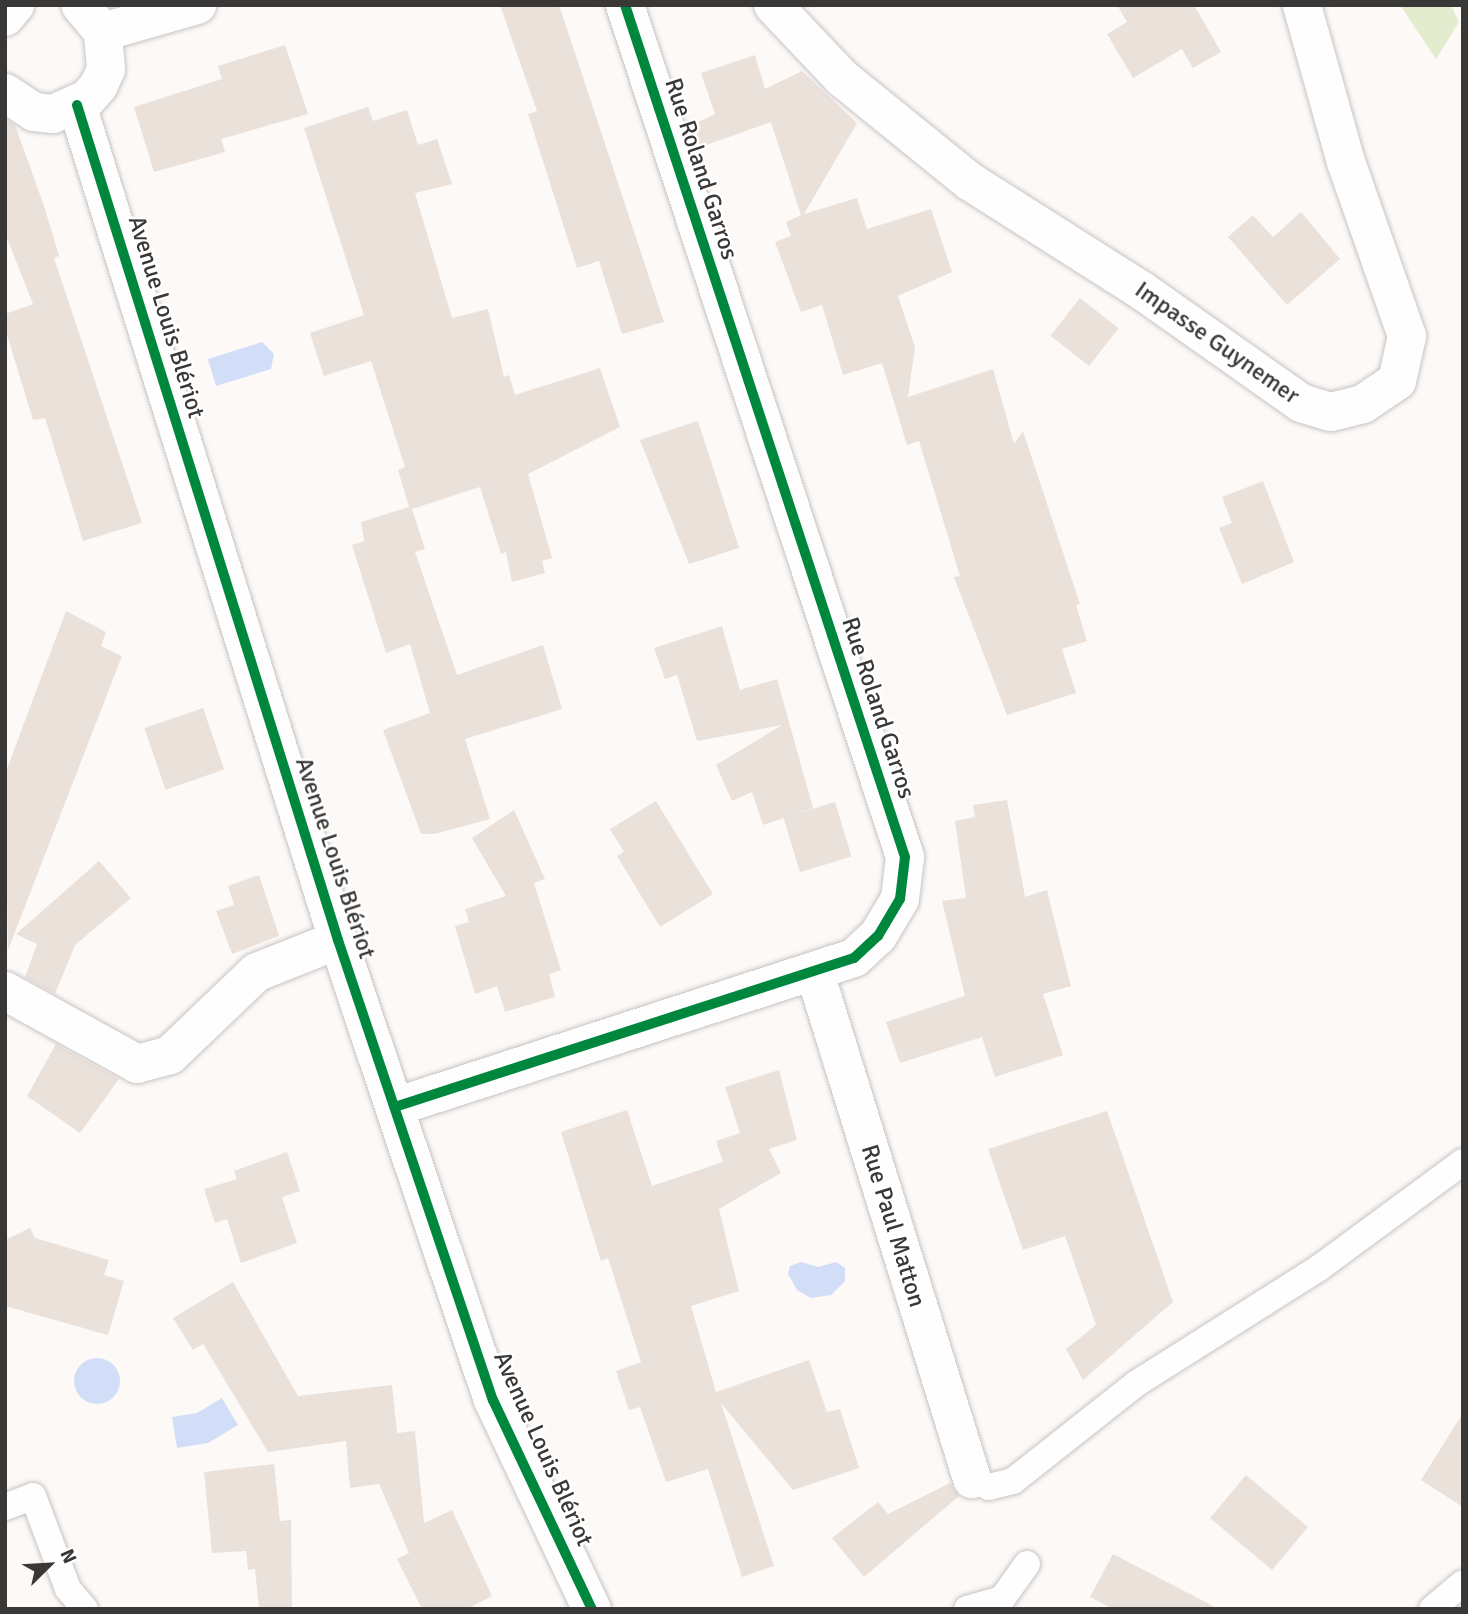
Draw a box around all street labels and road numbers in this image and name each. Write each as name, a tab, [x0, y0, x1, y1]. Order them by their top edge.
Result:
street label: Rue Roland Garros	[658, 75, 744, 263]
street label: Avenue Louis Blériot	[122, 212, 210, 422]
street label: Impasse Guynemer	[1129, 276, 1305, 410]
street label: Rue Roland Garros	[835, 614, 921, 802]
street label: Avenue Louis Blériot	[289, 754, 381, 962]
street label: Rue Paul Matton	[855, 1141, 931, 1311]
street label: Avenue Louis Blériot	[487, 1347, 599, 1551]

